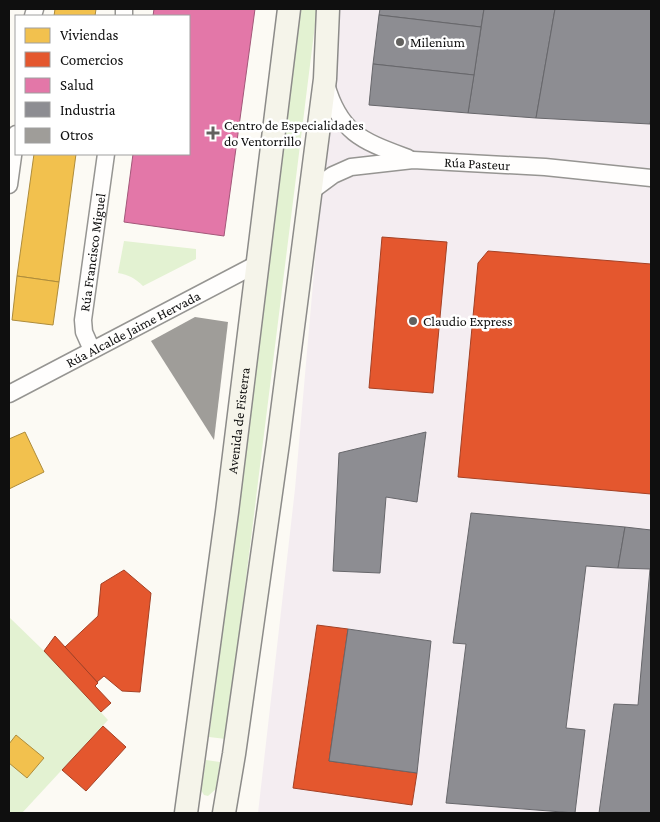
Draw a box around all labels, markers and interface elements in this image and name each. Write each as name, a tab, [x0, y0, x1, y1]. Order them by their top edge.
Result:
legend	[15, 15, 190, 155]
text: Viviendas	[60, 27, 119, 43]
place label: Milenium	[410, 34, 465, 50]
marker: Milenium	[394, 36, 406, 48]
text: Comercios	[60, 52, 123, 68]
text: Salud	[60, 77, 94, 93]
text: Industria	[60, 102, 116, 118]
place label: Centro de Especialidades do Ventorrillo	[224, 117, 364, 149]
marker: Centro de Especialidades do Ventorrillo	[206, 126, 220, 140]
text: Otros	[60, 127, 93, 143]
street label: Rúa Pasteur	[444, 154, 511, 173]
street label: Rúa Francisco Miguel	[76, 192, 109, 313]
street label: Rúa Alcalde Jaime Hervada	[63, 287, 203, 371]
place label: Claudio Express	[423, 313, 513, 329]
marker: Claudio Express	[407, 315, 419, 327]
street label: Avenida de Fisterra	[224, 366, 253, 474]

